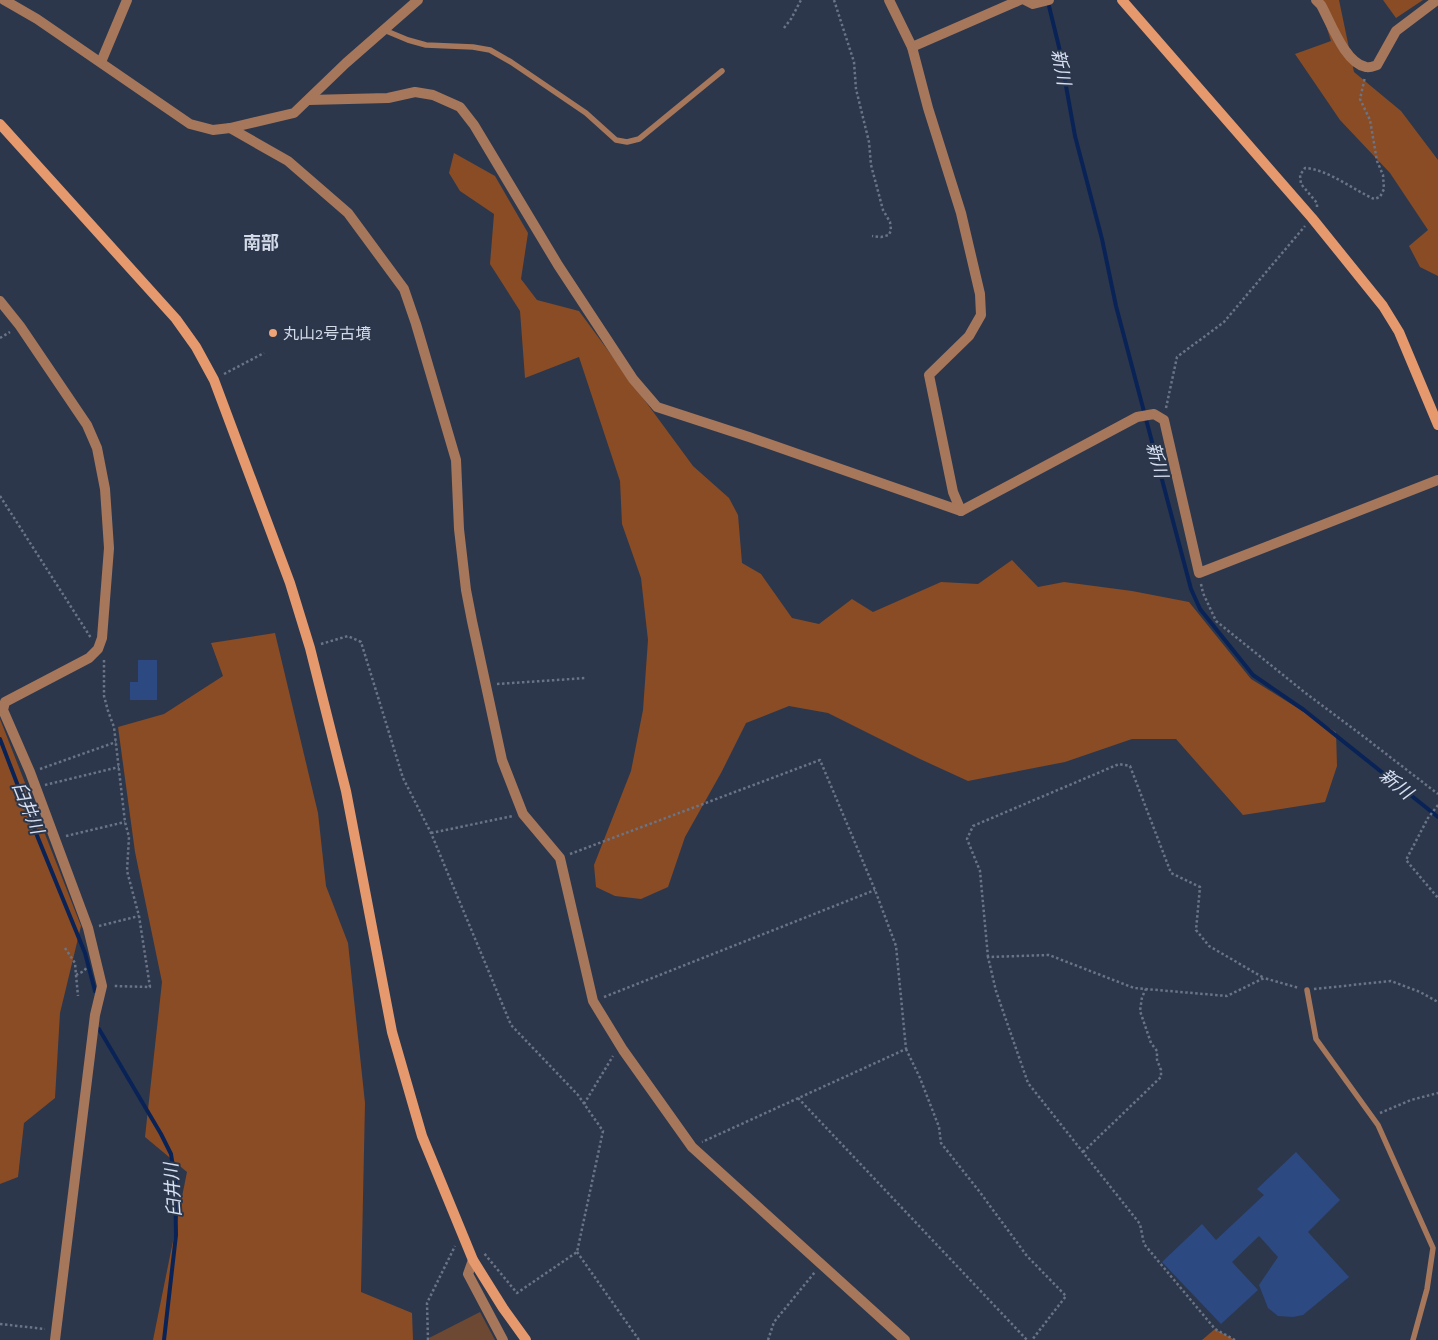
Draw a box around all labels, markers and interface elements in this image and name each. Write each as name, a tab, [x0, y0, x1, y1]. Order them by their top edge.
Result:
water label: 新川	[1047, 47, 1076, 89]
district label: 南部	[243, 232, 279, 254]
place label: 丸山2号古墳	[283, 324, 371, 343]
marker: 丸山2号古墳	[267, 327, 279, 339]
water label: 新川	[1142, 440, 1173, 482]
water label: 新川	[1375, 764, 1418, 805]
water label: 臼井川	[8, 779, 49, 839]
water label: 臼井川	[160, 1160, 186, 1218]

